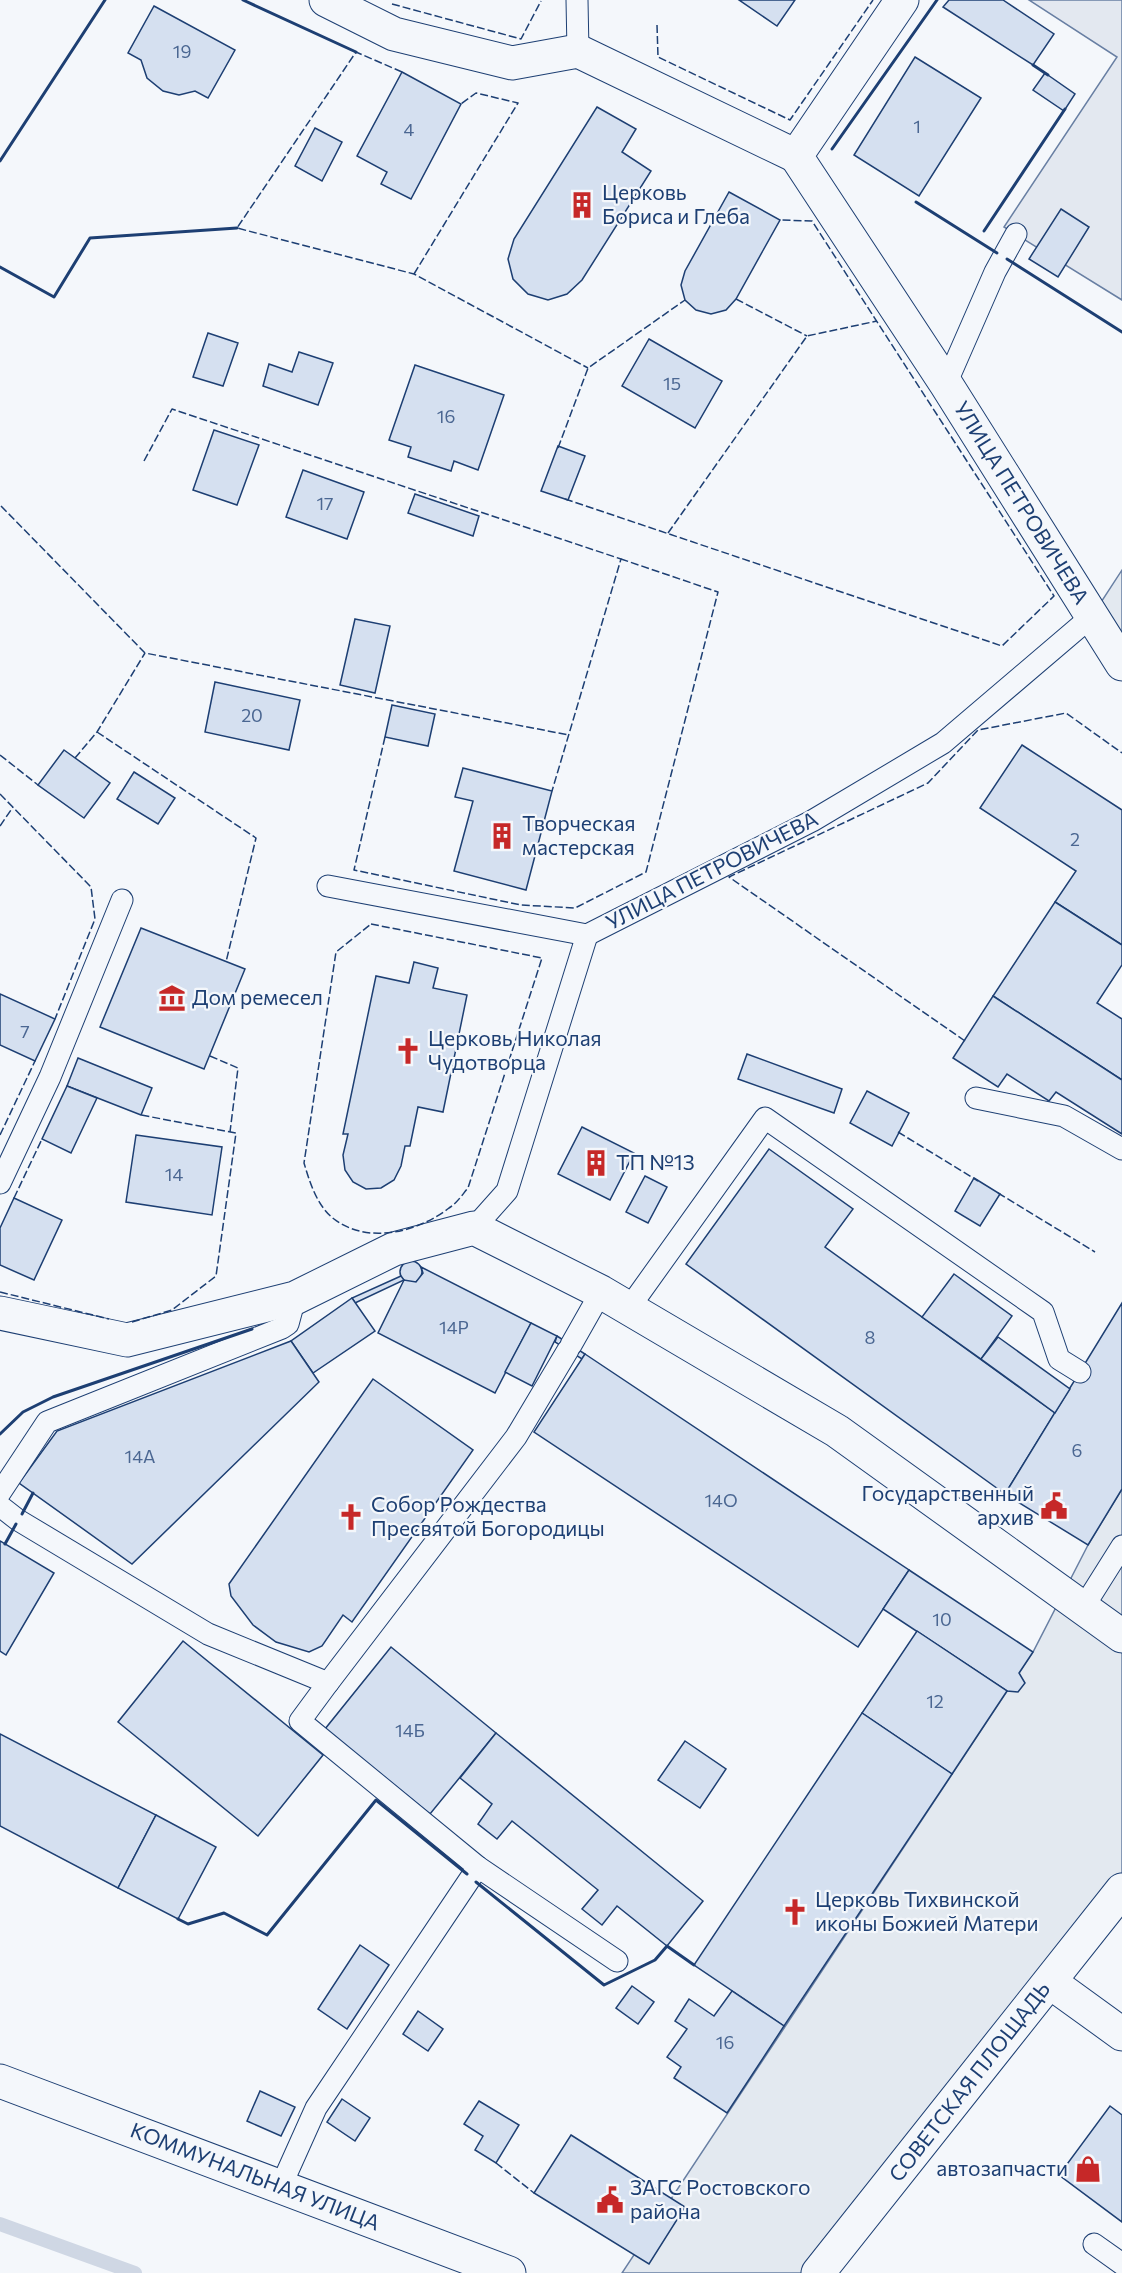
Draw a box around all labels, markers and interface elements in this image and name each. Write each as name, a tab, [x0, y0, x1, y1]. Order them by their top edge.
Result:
house number: 19	[173, 40, 191, 62]
house number: 1	[913, 115, 921, 137]
house number: 4	[404, 118, 415, 140]
place label: Церковь Бориса и Глеба	[602, 179, 750, 228]
building icon: Церковь Бориса и Глеба	[567, 190, 597, 220]
house number: 15	[663, 372, 681, 394]
street label: УЛИЦА ПЕТРОВИЧЕВА	[950, 396, 1095, 608]
house number: 16	[437, 405, 455, 427]
house number: 17	[316, 492, 334, 514]
house number: 20	[241, 704, 263, 726]
street label: УЛИЦА ПЕТРОВИЧЕВА	[601, 805, 821, 934]
place label: Творческая мастерская	[522, 810, 635, 859]
building icon: Творческая мастерская	[487, 821, 517, 851]
house number: 2	[1070, 828, 1080, 850]
museum icon: Дом ремесел	[157, 983, 187, 1013]
place label: Дом ремесел	[192, 984, 323, 1009]
house number: 7	[20, 1020, 30, 1042]
place label: Церковь Николая Чудотворца	[428, 1025, 602, 1074]
church icon: Церковь Николая Чудотворца	[393, 1036, 423, 1066]
building icon: ТП №13	[581, 1148, 611, 1178]
place label: ТП №13	[616, 1149, 695, 1174]
house number: 14	[165, 1163, 183, 1185]
house number: 14Р	[439, 1316, 469, 1338]
house number: 8	[865, 1326, 876, 1348]
house number: 6	[1072, 1439, 1082, 1461]
house number: 14А	[125, 1445, 155, 1467]
place label: Государственный архив	[862, 1480, 1034, 1529]
house number: 14О	[704, 1489, 738, 1511]
place label: Собор Рождества Пресвятой Богородицы	[371, 1491, 605, 1540]
public building icon: Государственный архив	[1039, 1491, 1069, 1521]
church icon: Собор Рождества Пресвятой Богородицы	[336, 1502, 366, 1532]
house number: 10	[932, 1608, 952, 1630]
house number: 12	[926, 1690, 944, 1712]
house number: 14Б	[395, 1719, 425, 1741]
place label: Церковь Тихвинской иконы Божией Матери	[815, 1886, 1039, 1935]
church icon: Церковь Тихвинской иконы Божией Матери	[780, 1897, 810, 1927]
street label: СОВЕТСКАЯ ПЛОЩАДЬ	[883, 1976, 1055, 2186]
house number: 16	[716, 2031, 734, 2053]
street label: КОММУНАЛЬНАЯ УЛИЦА	[127, 2116, 384, 2235]
shop icon: автозапчасти	[1073, 2154, 1103, 2184]
place label: автозапчасти	[936, 2155, 1068, 2180]
place label: ЗАГС Ростовского района	[630, 2174, 811, 2223]
public building icon: ЗАГС Ростовского района	[595, 2185, 625, 2215]

